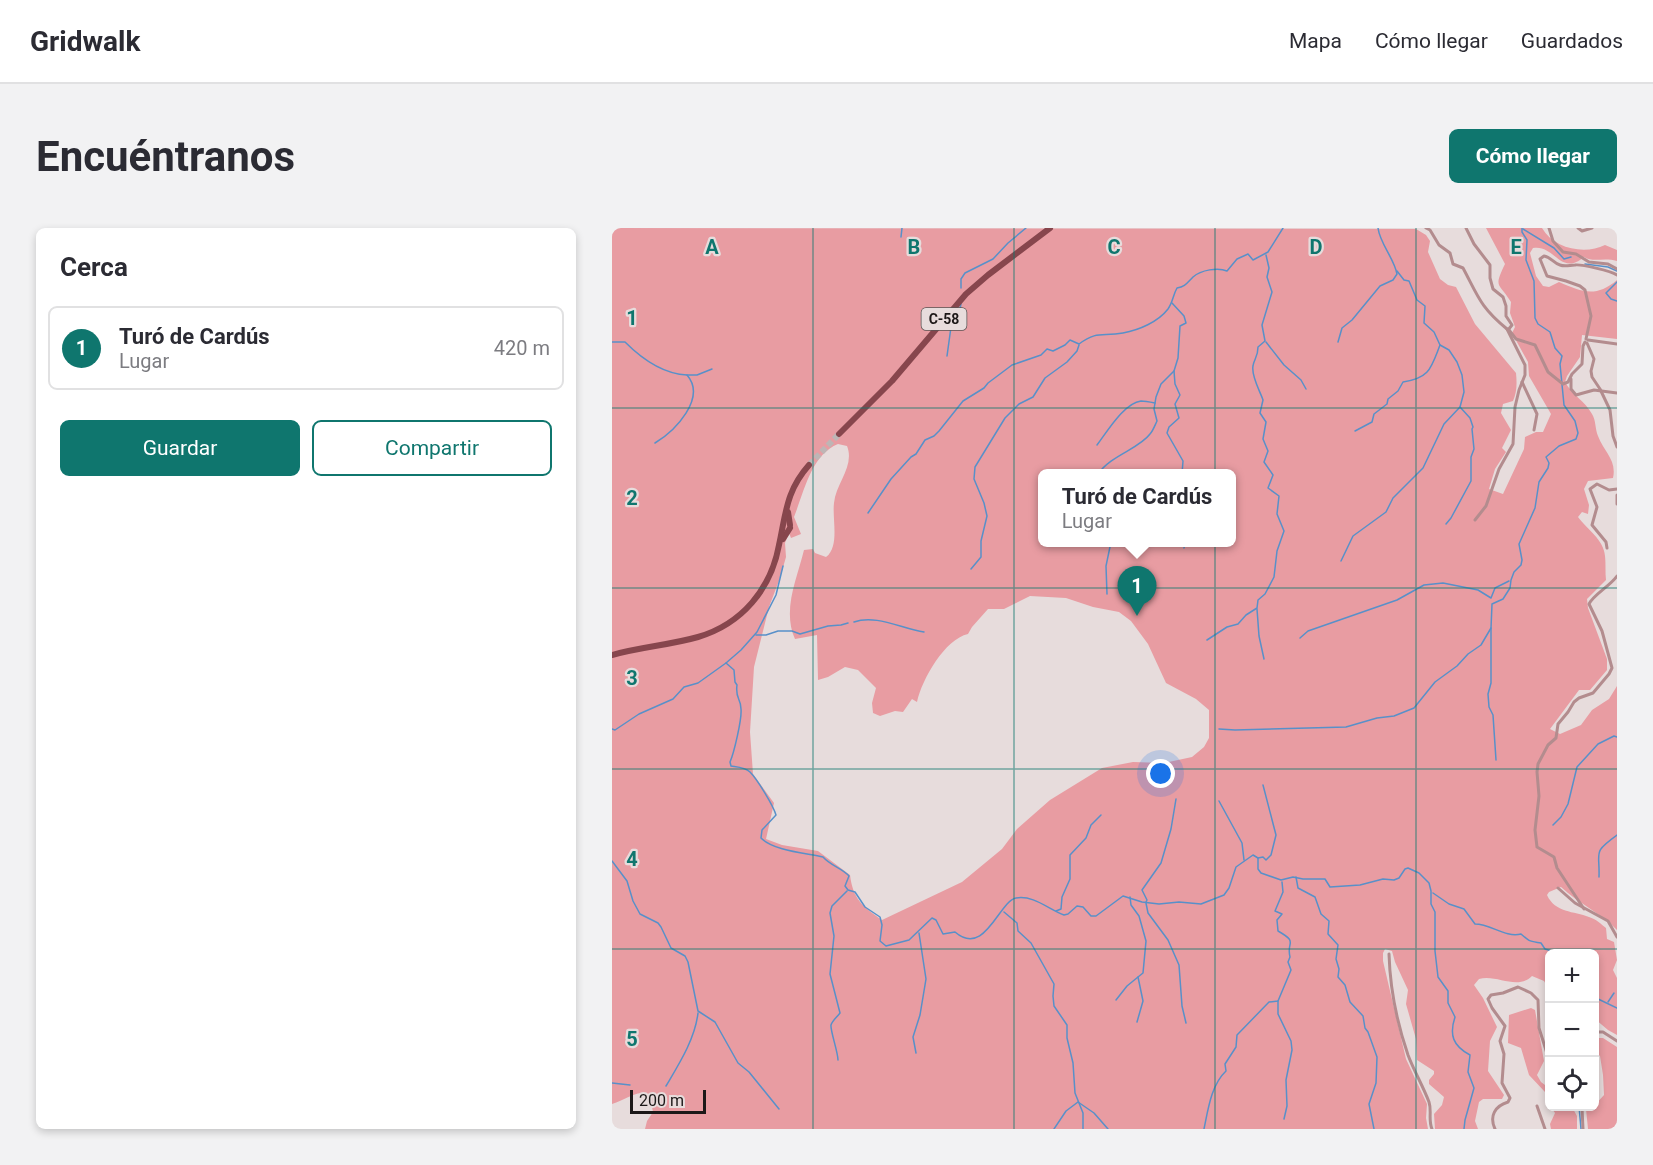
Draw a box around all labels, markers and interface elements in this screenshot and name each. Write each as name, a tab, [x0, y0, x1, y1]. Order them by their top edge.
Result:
text: Gridwalk	[30, 25, 140, 58]
text: Mapa	[1289, 29, 1342, 53]
text: Cómo llegar	[1375, 29, 1488, 53]
text: Guardados	[1521, 29, 1623, 53]
button: Cómo llegar	[1449, 129, 1617, 183]
text: Encuéntranos	[36, 132, 295, 181]
text: A	[705, 235, 719, 259]
text: B	[908, 235, 920, 259]
text: C	[1107, 235, 1121, 259]
text: D	[1310, 235, 1323, 259]
text: E	[1510, 235, 1522, 259]
text: Cerca	[60, 252, 128, 282]
text: 1	[626, 306, 638, 330]
road number: C-58	[922, 308, 966, 330]
text: Turó de Cardús	[119, 324, 270, 349]
text: 1	[76, 336, 87, 360]
text: 420 m	[494, 336, 550, 360]
text: Lugar	[119, 349, 169, 373]
button: Guardar	[60, 420, 300, 476]
button: Compartir	[312, 420, 552, 476]
popup	[1038, 469, 1236, 547]
text: Turó de Cardús	[1062, 484, 1212, 509]
text: 2	[626, 486, 638, 510]
text: Lugar	[1062, 509, 1112, 533]
pin: 1	[1118, 566, 1156, 616]
text: 3	[626, 666, 638, 690]
your location	[1146, 759, 1175, 788]
text: 4	[626, 847, 638, 871]
map controls	[1545, 949, 1599, 1111]
button: +	[1545, 949, 1599, 1003]
button: −	[1545, 1003, 1599, 1057]
text: 5	[626, 1027, 638, 1051]
button: locate	[1545, 1057, 1599, 1111]
scale bar	[630, 1087, 706, 1114]
text: 200 m	[639, 1091, 684, 1110]

